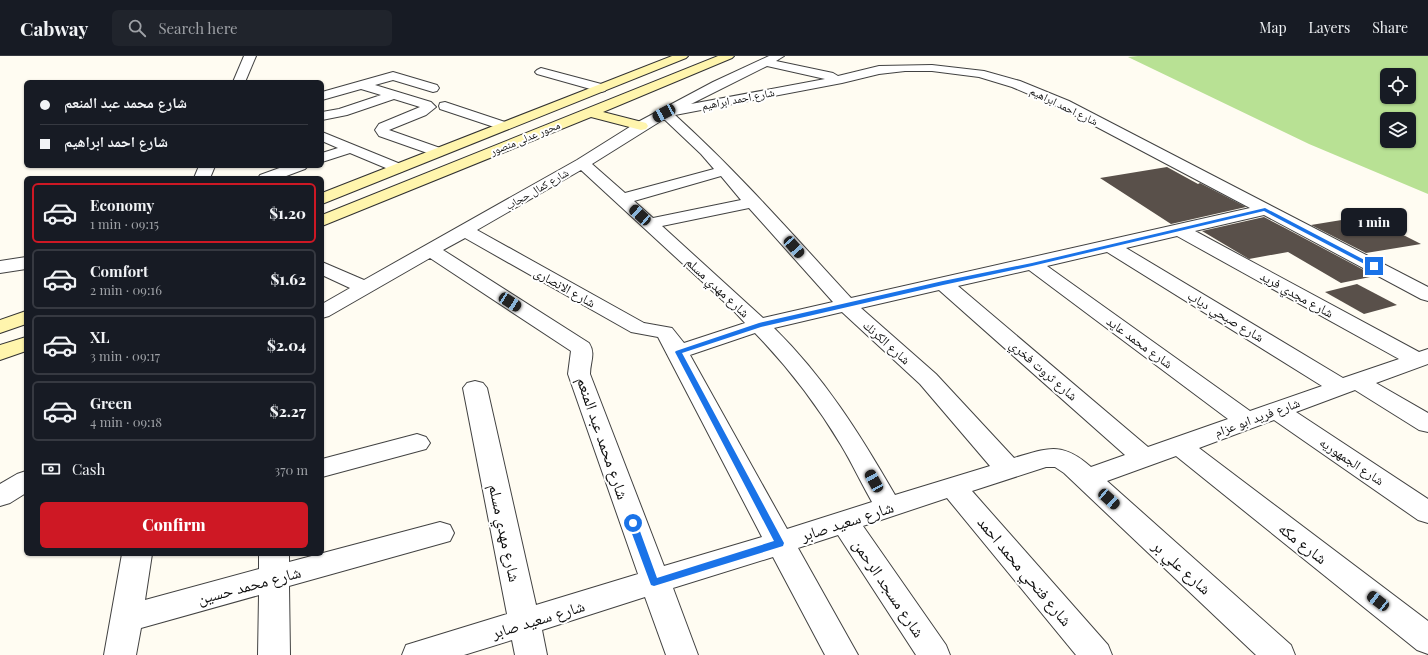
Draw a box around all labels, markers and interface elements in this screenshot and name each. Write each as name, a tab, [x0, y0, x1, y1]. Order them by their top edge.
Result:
search box	[112, 10, 392, 46]
text: Cabway	[20, 15, 88, 41]
icon: search	[126, 17, 148, 39]
text: Search here	[158, 18, 238, 38]
text: Map	[1259, 18, 1287, 37]
text: Layers	[1309, 18, 1350, 37]
text: Share	[1372, 18, 1408, 37]
map controls	[1380, 68, 1416, 148]
button: locate	[1380, 68, 1416, 104]
street label: شارع احمد ابراهيم	[1027, 83, 1101, 129]
street label: شارع احمد ابراهيم	[700, 84, 776, 114]
text: شارع محمد عبد المنعم	[64, 92, 187, 112]
car	[651, 102, 677, 124]
button: layers	[1380, 112, 1416, 148]
street label: محور عدلى منصور	[487, 117, 562, 159]
text: شارع احمد ابراهيم	[64, 131, 168, 151]
street label: شارع كمال حجاب	[503, 164, 571, 213]
icon: car	[42, 195, 78, 231]
text: Economy	[90, 195, 154, 215]
text: $1.20	[269, 203, 306, 223]
car	[627, 203, 653, 227]
callout: 1 min	[1341, 208, 1407, 236]
text: 1 min	[1358, 213, 1390, 230]
text: 1 min · 09:15	[90, 215, 159, 232]
car	[782, 234, 806, 260]
street label: شارع مهدي مسلم	[681, 253, 754, 323]
route end	[1365, 257, 1383, 275]
icon: car	[42, 261, 78, 297]
text: Comfort	[90, 261, 148, 281]
street label: شارع الانصارى	[530, 263, 599, 312]
street label: شارع مجدي فريد	[1256, 266, 1337, 324]
text: $1.62	[270, 269, 306, 289]
text: 2 min · 09:16	[90, 281, 162, 298]
street label: شارع صبحي دياب	[1183, 286, 1267, 348]
car	[497, 290, 523, 314]
street label: شارع محمد عايد	[1103, 312, 1177, 373]
street label: شارع الكرنك	[859, 316, 915, 369]
icon: car	[42, 327, 78, 363]
text: XL	[90, 327, 110, 347]
text: $2.04	[267, 335, 306, 355]
street label: شارع ثروت فخري	[1005, 336, 1082, 406]
text: 3 min · 09:17	[90, 347, 160, 364]
street label: شارع محمد عبد المنعم	[572, 374, 634, 502]
icon: car	[42, 393, 78, 429]
text: Green	[90, 393, 132, 413]
street label: شارع فريد ابو عزام	[1212, 393, 1303, 442]
text: $2.27	[270, 401, 306, 421]
text: 4 min · 09:18	[90, 413, 162, 430]
street label: شارع الجمهوريه	[1316, 433, 1388, 490]
icon: cash	[40, 458, 62, 480]
text: Cash	[72, 459, 105, 479]
text: 370 m	[274, 461, 308, 478]
car	[863, 468, 885, 494]
street label: شارع مهدي مسلم	[482, 482, 526, 584]
car	[1096, 487, 1122, 511]
street label: شارع سعيد صابر	[797, 496, 896, 547]
button: Confirm	[40, 502, 308, 548]
street label: شارع فتحي محمد احمد	[971, 512, 1077, 632]
route start	[624, 514, 642, 532]
street label: شارع مكه	[1274, 517, 1332, 569]
street label: شارع مسجد الرحمن	[848, 534, 930, 642]
street label: شارع علي بر	[1146, 534, 1216, 601]
street label: شارع محمد حسين	[195, 561, 303, 609]
car	[1365, 589, 1391, 613]
street label: شارع سعيد صابر	[488, 594, 587, 644]

